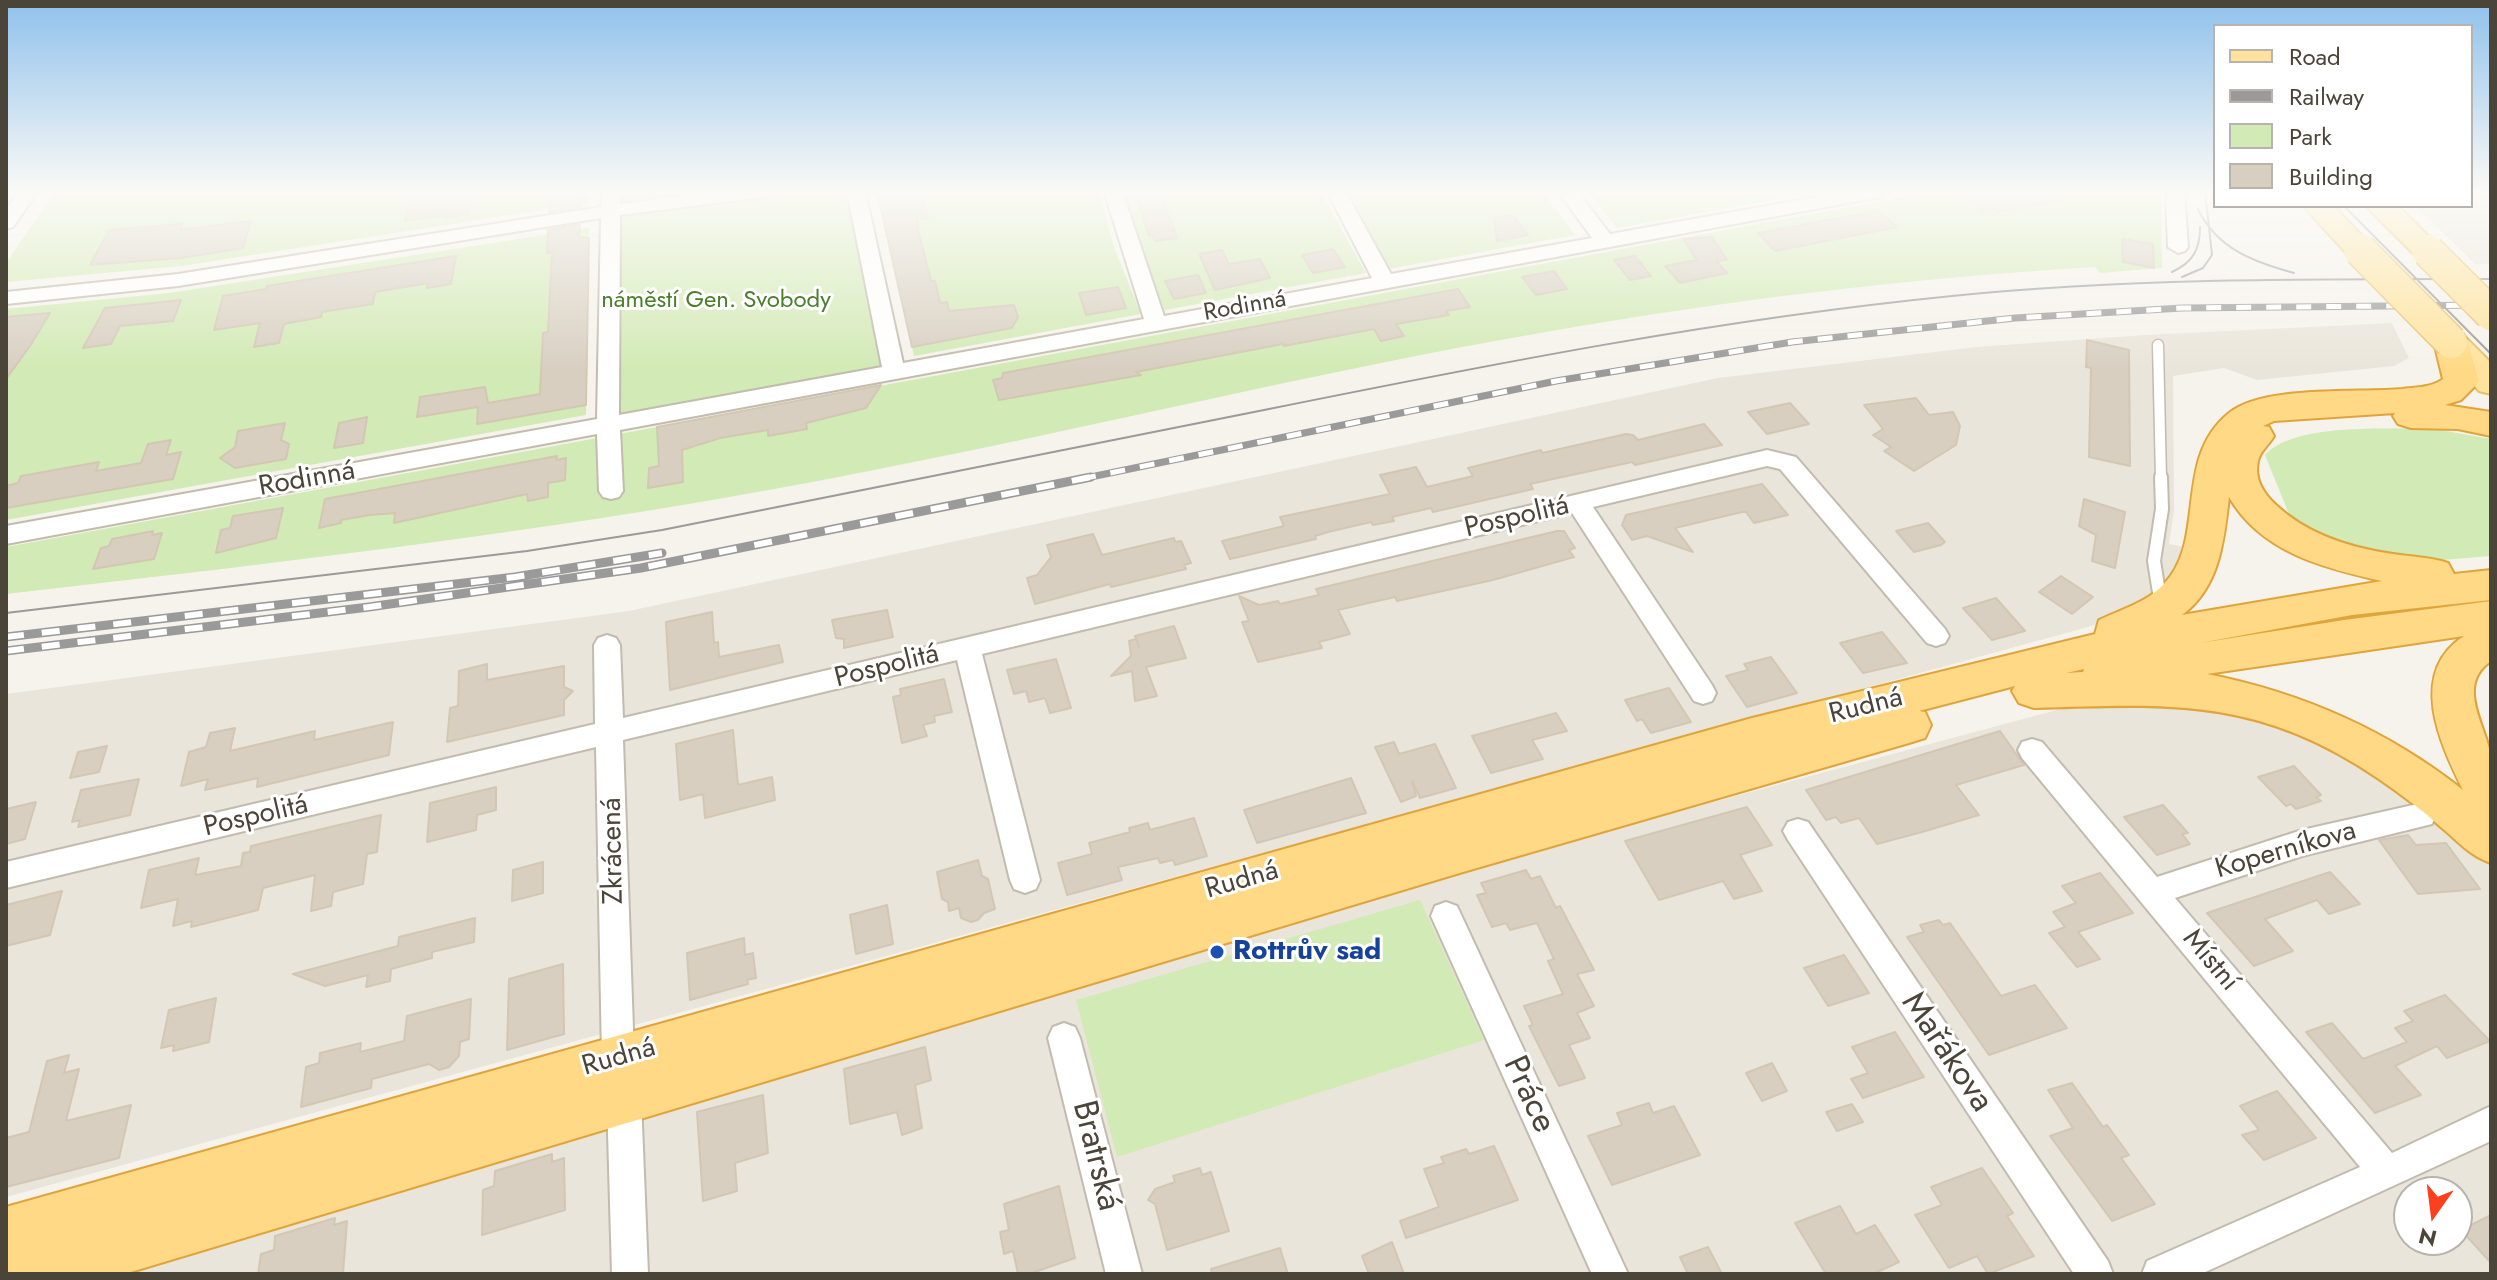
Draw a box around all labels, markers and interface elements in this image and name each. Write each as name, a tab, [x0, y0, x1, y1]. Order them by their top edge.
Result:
legend	[2213, 24, 2473, 208]
text: Road	[2289, 39, 2341, 74]
text: Railway	[2289, 79, 2364, 114]
text: Park	[2289, 119, 2332, 154]
text: Building	[2289, 159, 2373, 194]
street label: Rodinná	[1201, 286, 1289, 328]
park label: náměstí Gen. Svobody	[601, 287, 831, 315]
street label: Rodinná	[256, 455, 358, 505]
street label: Pospolitá	[1461, 490, 1573, 546]
street label: Pospolitá	[831, 638, 943, 696]
street label: Rudná	[1826, 682, 1906, 732]
street label: Pospolitá	[200, 789, 312, 845]
street label: Zkrácená	[596, 797, 632, 905]
street label: Koperníkova	[2212, 815, 2360, 887]
street label: Rudná	[1202, 855, 1282, 907]
street label: Místní	[2175, 923, 2245, 999]
place label: Rottrův sad	[1233, 935, 1381, 969]
marker: Rottrův sad	[1208, 943, 1226, 961]
street label: Mařákova	[1891, 985, 2001, 1121]
street label: Rudná	[579, 1032, 659, 1084]
street label: Práce	[1493, 1050, 1563, 1140]
street label: Bratrská	[1062, 1097, 1128, 1215]
north arrow	[2393, 1176, 2473, 1256]
text: N	[2415, 1220, 2440, 1255]

